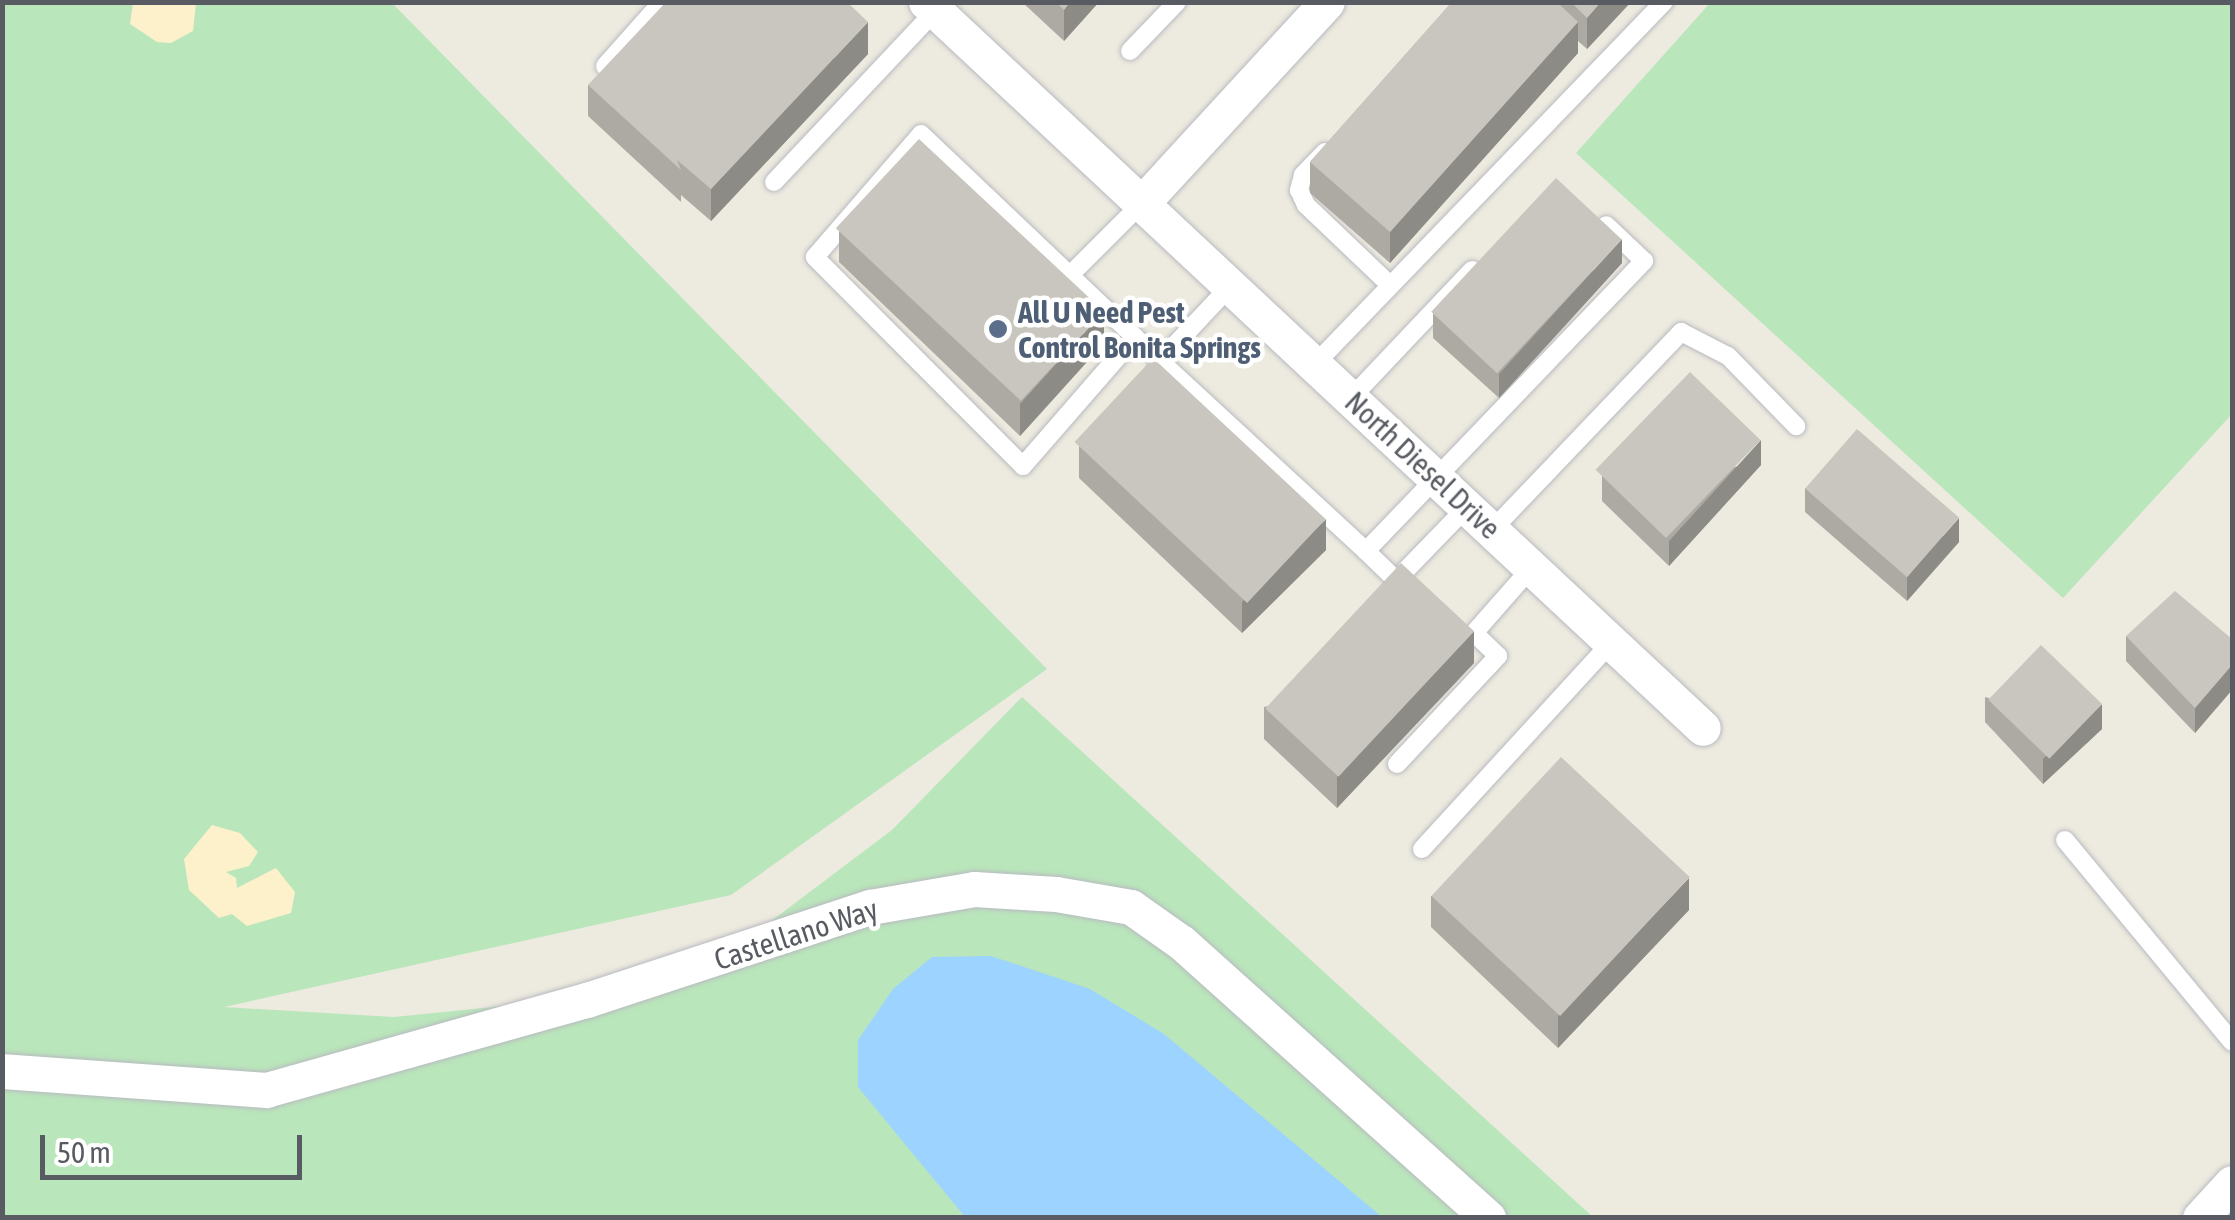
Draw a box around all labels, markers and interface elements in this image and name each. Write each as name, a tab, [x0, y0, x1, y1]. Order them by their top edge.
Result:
place label: All U Need Pest Control Bonita Springs	[1018, 294, 1261, 364]
marker: All U Need Pest Control Bonita Springs	[987, 318, 1009, 340]
street label: North Diesel Drive	[1338, 384, 1508, 546]
street label: Castellano Way	[710, 891, 882, 977]
scale bar	[45, 1115, 308, 1177]
text: 50 m	[57, 1135, 111, 1169]

